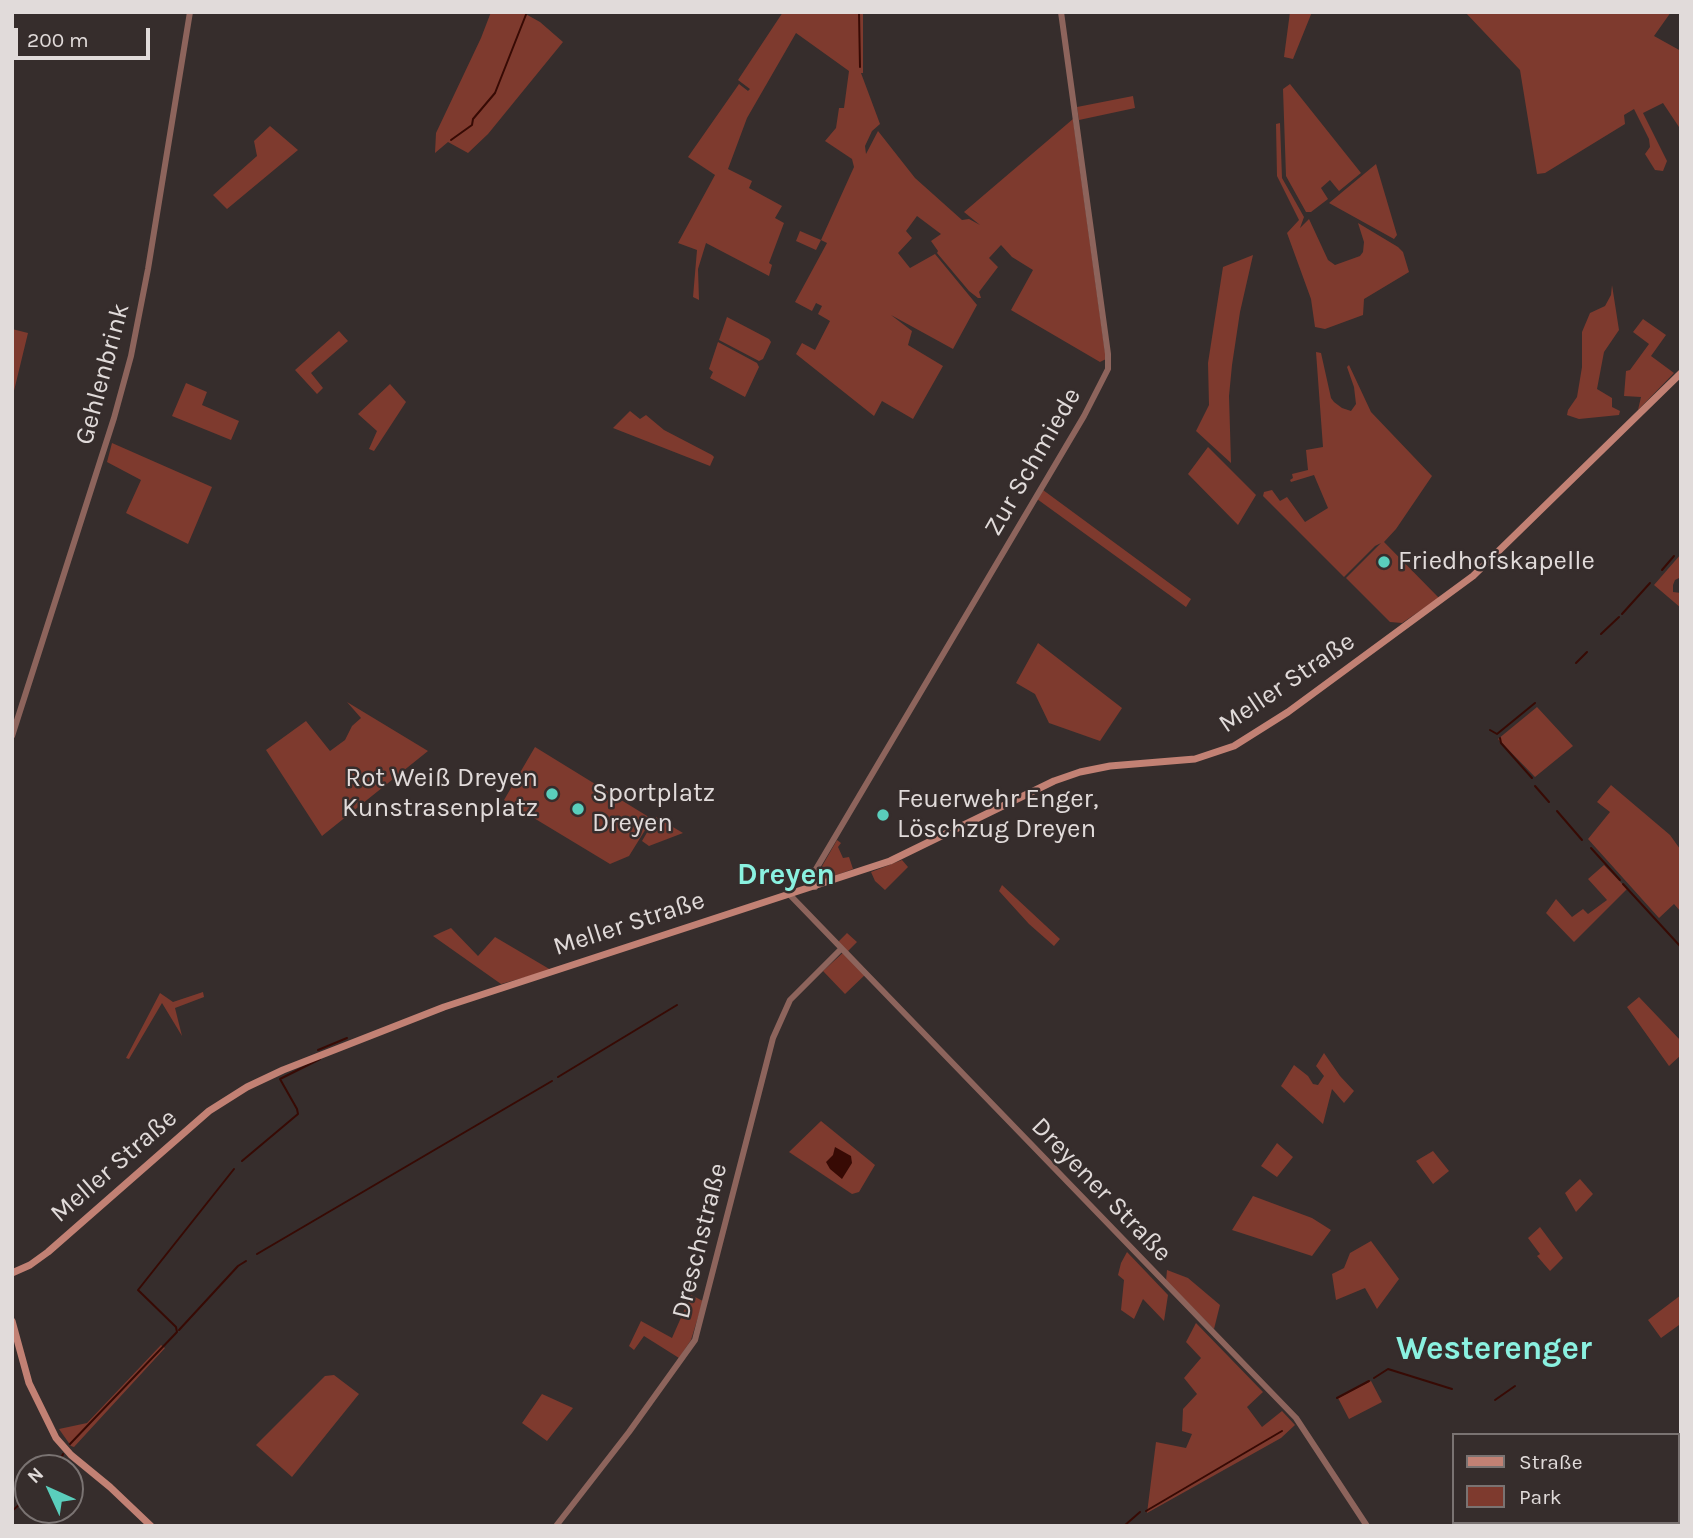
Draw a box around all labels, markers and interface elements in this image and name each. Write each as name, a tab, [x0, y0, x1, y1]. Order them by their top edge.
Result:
scale bar	[18, 14, 154, 58]
text: 200 m	[27, 28, 89, 52]
street label: Gehlenbrink	[69, 300, 137, 448]
street label: Zur Schmiede	[978, 382, 1088, 542]
place label: Friedhofskapelle	[1398, 546, 1595, 578]
marker: Friedhofskapelle	[1376, 554, 1392, 570]
street label: Meller Straße	[1213, 626, 1361, 740]
place label: Rot Weiß Dreyen Kunstrasenplatz	[342, 763, 538, 824]
place label: Sportplatz Dreyen	[592, 778, 715, 840]
place label: Feuerwehr Enger, Löschzug Dreyen	[897, 784, 1098, 846]
marker: Rot Weiß Dreyen Kunstrasenplatz	[544, 786, 560, 802]
marker: Sportplatz Dreyen	[570, 801, 586, 817]
marker: Feuerwehr Enger, Löschzug Dreyen	[875, 807, 891, 823]
district label: Dreyen	[737, 857, 835, 893]
street label: Meller Straße	[549, 885, 709, 963]
street label: Meller Straße	[44, 1103, 184, 1229]
street label: Dreyener Straße	[1024, 1111, 1178, 1269]
street label: Dreschstraße	[666, 1160, 734, 1322]
district label: Westerenger	[1396, 1330, 1592, 1370]
legend	[1452, 1433, 1679, 1524]
text: Straße	[1519, 1450, 1582, 1474]
north arrow	[14, 1454, 84, 1524]
text: N	[23, 1463, 48, 1488]
text: Park	[1519, 1485, 1562, 1509]

